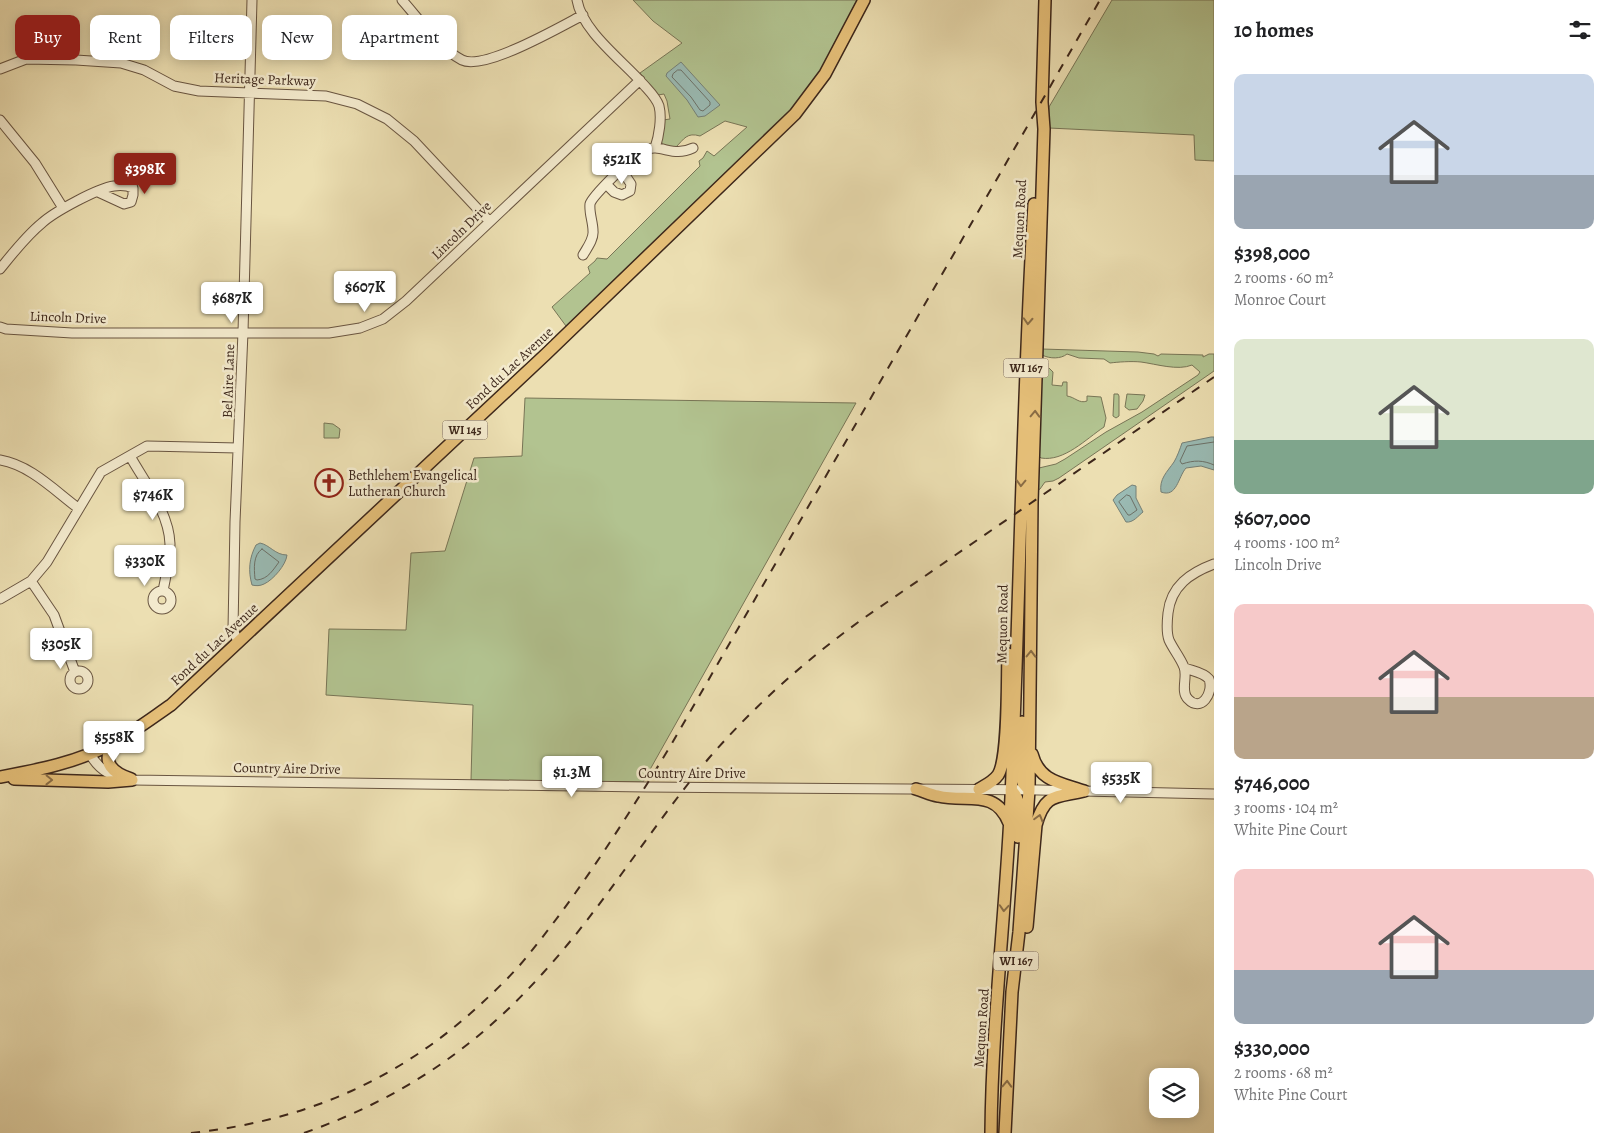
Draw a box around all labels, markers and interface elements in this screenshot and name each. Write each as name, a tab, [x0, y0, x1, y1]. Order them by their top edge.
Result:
chip: Buy	[15, 15, 80, 60]
chip: Rent	[90, 15, 160, 60]
chip: Filters	[170, 15, 252, 60]
chip: New	[262, 15, 332, 60]
chip: Apartment	[342, 15, 457, 60]
text: 10 homes	[1234, 16, 1314, 44]
icon: filters	[1566, 16, 1594, 44]
street label: Heritage Parkway	[214, 68, 317, 91]
icon: home	[1369, 107, 1459, 197]
pin: $521K	[587, 142, 657, 185]
text: $521K	[603, 148, 641, 170]
pin: $398K	[110, 152, 180, 195]
text: $398K	[125, 158, 165, 180]
street label: Mequon Road	[1008, 178, 1031, 259]
street label: Lincoln Drive	[427, 197, 496, 264]
text: $398,000	[1234, 239, 1310, 267]
text: 2 rooms · 60 m²	[1234, 267, 1334, 289]
pin: $607K	[330, 270, 400, 313]
text: $607K	[345, 276, 385, 298]
pin: $687K	[197, 282, 267, 324]
text: $687K	[212, 287, 252, 309]
text: Monroe Court	[1234, 289, 1326, 311]
street label: Lincoln Drive	[29, 307, 107, 328]
one-way arrow	[1023, 317, 1034, 325]
street label: Fond du Lac Avenue	[461, 323, 557, 414]
street label: Bel Aire Lane	[218, 344, 239, 419]
road number: WI 167	[1004, 358, 1048, 378]
icon: home	[1369, 372, 1459, 462]
one-way arrow	[1030, 410, 1040, 418]
road number: WI 145	[442, 420, 488, 440]
place label: Bethlehem Evangelical Lutheran Church	[348, 466, 477, 501]
church icon: Bethlehem Evangelical Lutheran Church	[314, 468, 344, 498]
pin: $746K	[118, 478, 188, 521]
one-way arrow	[1016, 480, 1026, 487]
text: $746K	[133, 484, 173, 506]
text: $607,000	[1234, 504, 1310, 532]
text: 4 rooms · 100 m²	[1234, 532, 1340, 554]
pin: $330K	[110, 544, 180, 587]
text: $330K	[125, 550, 165, 572]
text: Lincoln Drive	[1234, 554, 1322, 576]
street label: Mequon Road	[992, 584, 1013, 664]
street label: Fond du Lac Avenue	[166, 599, 262, 690]
pin: $305K	[26, 628, 96, 670]
text: $305K	[41, 633, 81, 655]
icon: home	[1369, 637, 1459, 727]
one-way arrow	[1026, 649, 1036, 657]
pin: $558K	[79, 720, 149, 763]
text: $558K	[94, 726, 134, 748]
pin: $1.3M	[537, 756, 607, 798]
street label: Country Aire Drive	[233, 758, 341, 779]
text: $1.3M	[553, 761, 591, 783]
pin: $535K	[1086, 762, 1156, 804]
street label: Country Aire Drive	[638, 764, 746, 783]
text: $535K	[1102, 767, 1140, 789]
text: $746,000	[1234, 769, 1310, 797]
one-way arrow	[45, 775, 53, 785]
text: 3 rooms · 104 m²	[1234, 797, 1338, 819]
one-way arrow	[1033, 814, 1043, 823]
text: White Pine Court	[1234, 819, 1347, 841]
icon: home	[1369, 902, 1459, 992]
one-way arrow	[999, 905, 1010, 913]
road number: WI 167	[994, 951, 1038, 970]
street label: Mequon Road	[969, 987, 994, 1068]
text: $330,000	[1234, 1034, 1310, 1062]
text: 2 rooms · 68 m²	[1234, 1062, 1333, 1084]
map controls	[1149, 1068, 1199, 1118]
button: layers	[1149, 1068, 1199, 1118]
one-way arrow	[1001, 1080, 1012, 1088]
text: White Pine Court	[1234, 1084, 1347, 1106]

